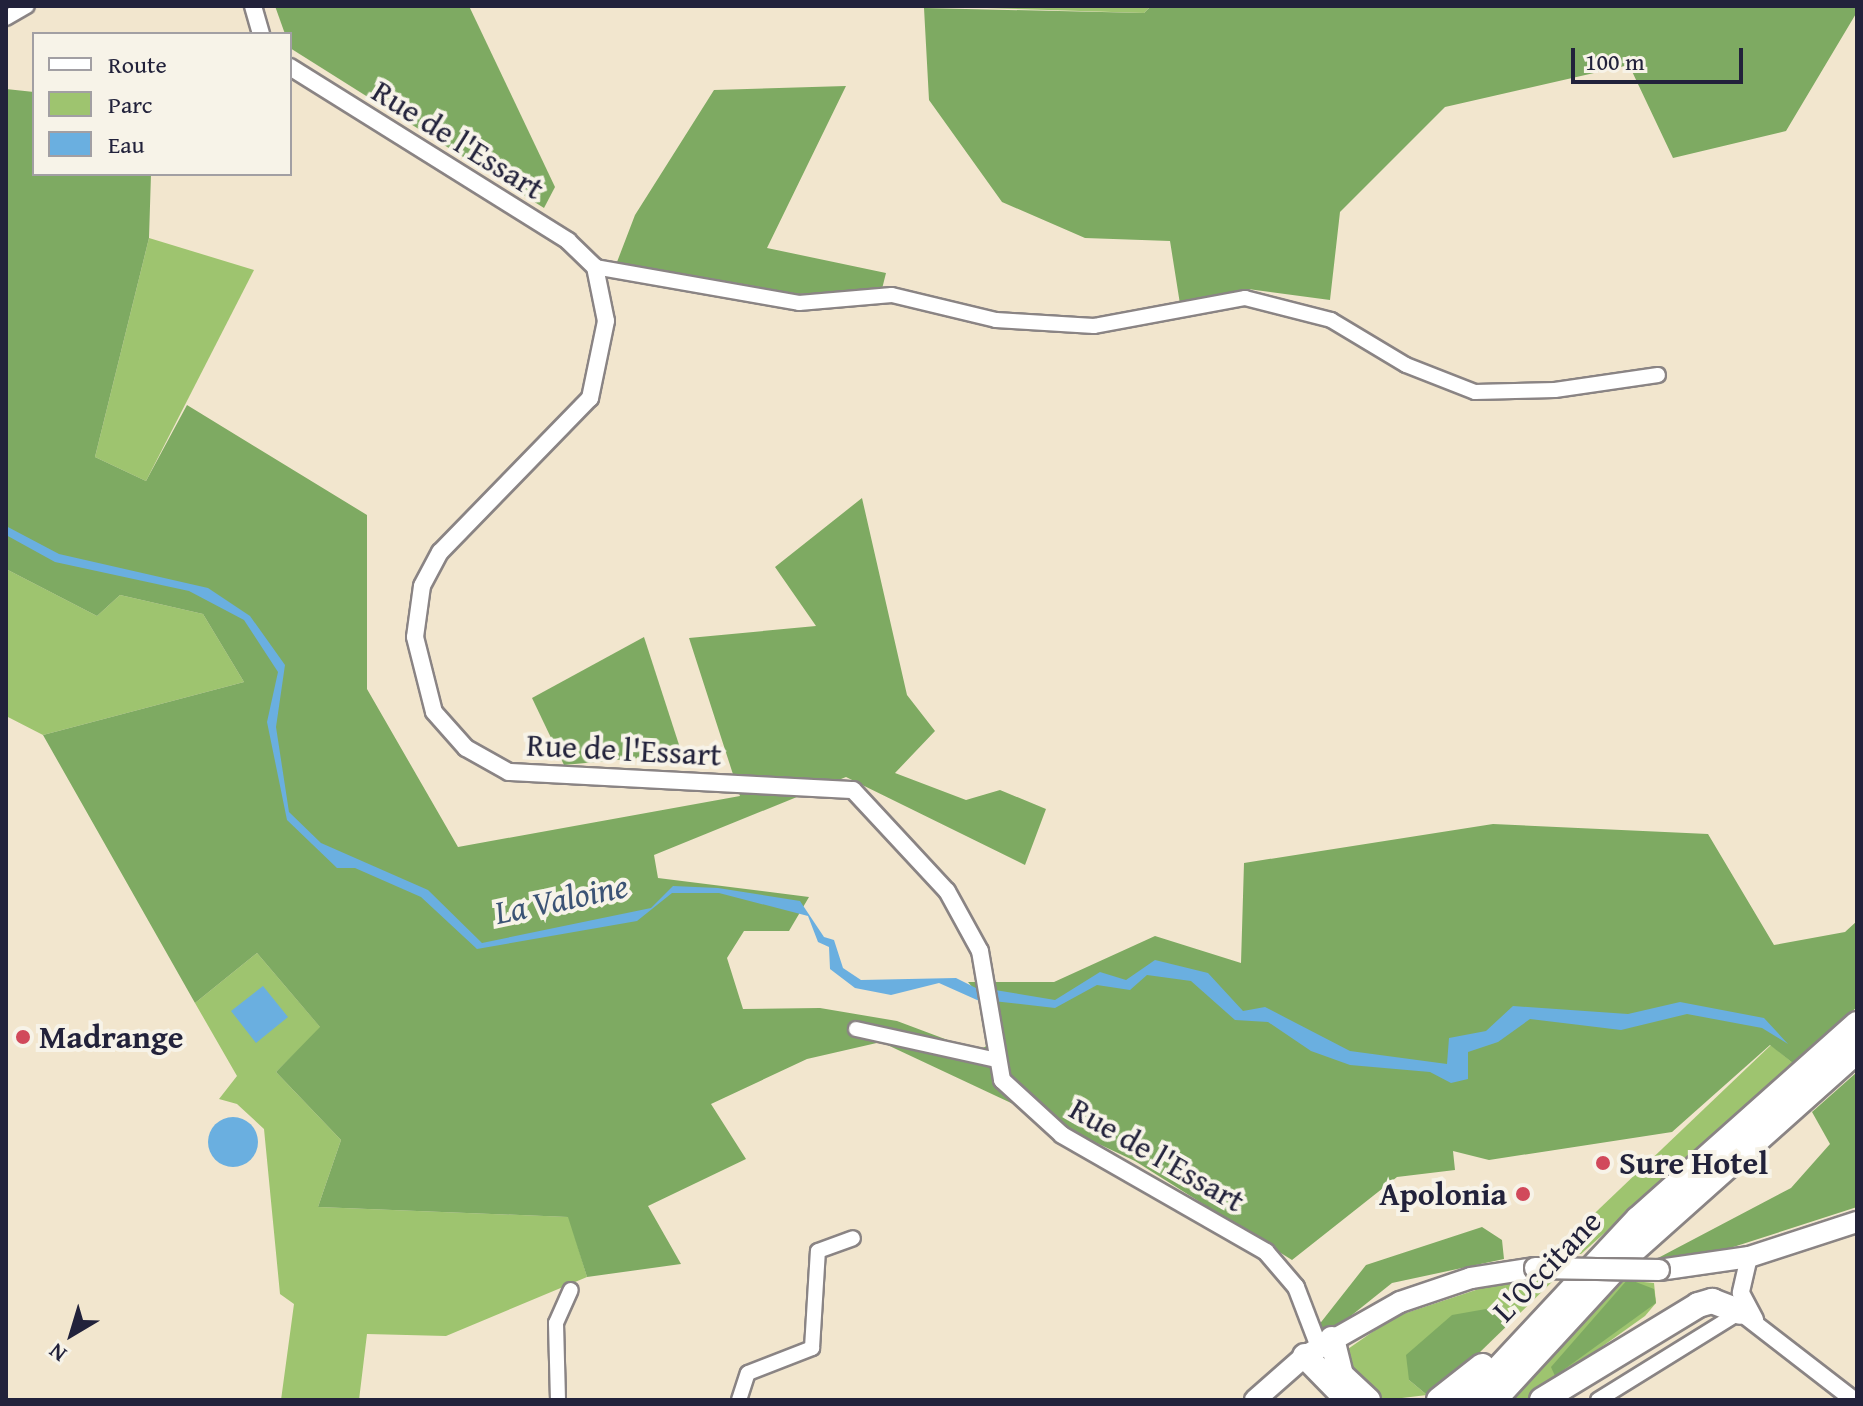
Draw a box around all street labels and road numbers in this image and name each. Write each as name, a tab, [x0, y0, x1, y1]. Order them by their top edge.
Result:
street label: Rue de l'Essart	[365, 72, 551, 208]
street label: Rue de l'Essart	[525, 726, 723, 774]
street label: Rue de l'Essart	[1063, 1090, 1251, 1220]
street label: L'Occitane	[1485, 1202, 1609, 1330]

